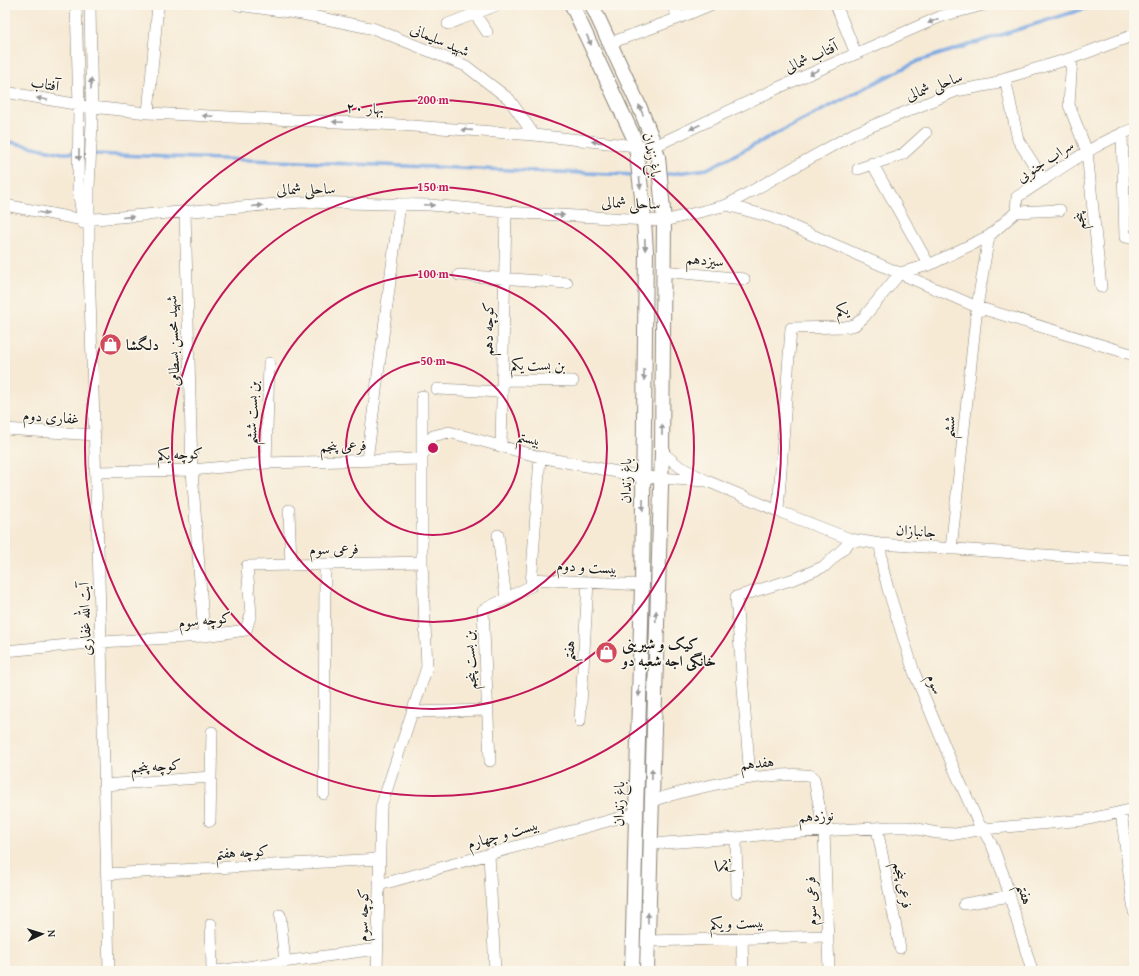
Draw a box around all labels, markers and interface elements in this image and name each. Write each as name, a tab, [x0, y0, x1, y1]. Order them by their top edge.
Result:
street label: شهید سلیمانی	[407, 18, 473, 61]
one-way arrow	[926, 18, 938, 24]
one-way arrow	[586, 35, 592, 46]
street label: آفتاب شمالی	[781, 35, 843, 78]
street label: ساحلی شمالی	[903, 66, 965, 106]
one-way arrow	[807, 70, 819, 76]
street label: آفتاب	[29, 71, 63, 97]
one-way arrow	[88, 78, 95, 90]
text: 200 m	[417, 91, 450, 108]
one-way arrow	[36, 95, 48, 101]
street label: بهار ۲۰	[345, 96, 385, 119]
one-way arrow	[637, 103, 643, 115]
one-way arrow	[201, 113, 214, 119]
one-way arrow	[332, 119, 344, 126]
one-way arrow	[690, 124, 701, 130]
one-way arrow	[461, 127, 473, 134]
street label: باغ زندان	[635, 131, 667, 180]
street label: سراب جنوبی	[1012, 134, 1078, 188]
one-way arrow	[591, 138, 603, 145]
one-way arrow	[76, 149, 82, 162]
one-way arrow	[637, 176, 643, 189]
street label: ساحلی شمالی	[276, 177, 336, 201]
text: 150 m	[417, 178, 450, 195]
street label: ساحلی شمالی	[601, 191, 661, 215]
one-way arrow	[251, 202, 263, 209]
one-way arrow	[423, 202, 435, 209]
street label: پنجم	[1067, 209, 1094, 231]
one-way arrow	[37, 210, 49, 216]
one-way arrow	[553, 211, 565, 218]
one-way arrow	[122, 213, 134, 220]
one-way arrow	[642, 239, 649, 251]
street label: سیزدهم	[685, 247, 725, 276]
text: 100 m	[417, 265, 450, 282]
street label: شهید محسن بسطامی	[160, 295, 185, 387]
street label: یکم	[834, 298, 852, 325]
street label: کوچه دهم	[477, 302, 502, 356]
shop icon: دلگشا	[97, 332, 123, 358]
place label: دلگشا	[126, 334, 159, 355]
text: 50 m	[420, 352, 446, 369]
street label: بن بست یکم	[510, 354, 566, 379]
one-way arrow	[641, 369, 647, 382]
street label: بن بست ششم	[240, 380, 268, 446]
street label: غفاری دوم	[22, 404, 80, 432]
street label: ششم	[937, 415, 965, 440]
one-way arrow	[659, 423, 665, 436]
street label: بیستم	[513, 424, 543, 456]
street label: فرعی پنجم	[319, 434, 367, 461]
centre of rings	[426, 441, 440, 455]
street label: کوچه یکم	[156, 442, 204, 469]
street label: باغ زندان	[615, 458, 639, 504]
one-way arrow	[640, 499, 646, 512]
street label: جانبازان	[895, 519, 937, 542]
street label: فرعی سوم	[309, 538, 359, 562]
street label: بیست و دوم	[556, 554, 618, 582]
street label: آیت الله غفاری	[72, 580, 96, 656]
street label: کوچه سوم	[177, 606, 233, 636]
one-way arrow	[653, 610, 660, 622]
street label: بن بست پنجم	[457, 629, 486, 690]
place label: کیک و شیرینی خانگی اجه شعبه دو	[620, 633, 716, 671]
street label: هفتم	[557, 640, 585, 662]
shop icon: کیک و شیرینی خانگی اجه شعبه دو	[594, 640, 620, 666]
street label: سوم	[919, 670, 949, 698]
one-way arrow	[636, 685, 642, 698]
street label: هفدهم	[739, 750, 775, 779]
street label: کوچه پنجم	[130, 753, 182, 782]
one-way arrow	[649, 767, 655, 780]
street label: باغ زندان	[608, 781, 632, 827]
street label: نوزدهم	[798, 804, 835, 831]
street label: بیست و چهارم	[465, 813, 542, 857]
street label: کوچه هفتم	[214, 840, 270, 868]
street label: یکم	[711, 858, 736, 873]
street label: فرعی پنجم	[885, 860, 918, 911]
street label: فرعی سوم	[799, 876, 825, 926]
street label: هفتم	[1008, 881, 1039, 908]
street label: کوچه سوم	[352, 888, 376, 942]
street label: بیست و یکم	[709, 911, 765, 938]
one-way arrow	[645, 912, 652, 924]
north arrow	[22, 914, 62, 954]
text: N	[44, 929, 60, 938]

